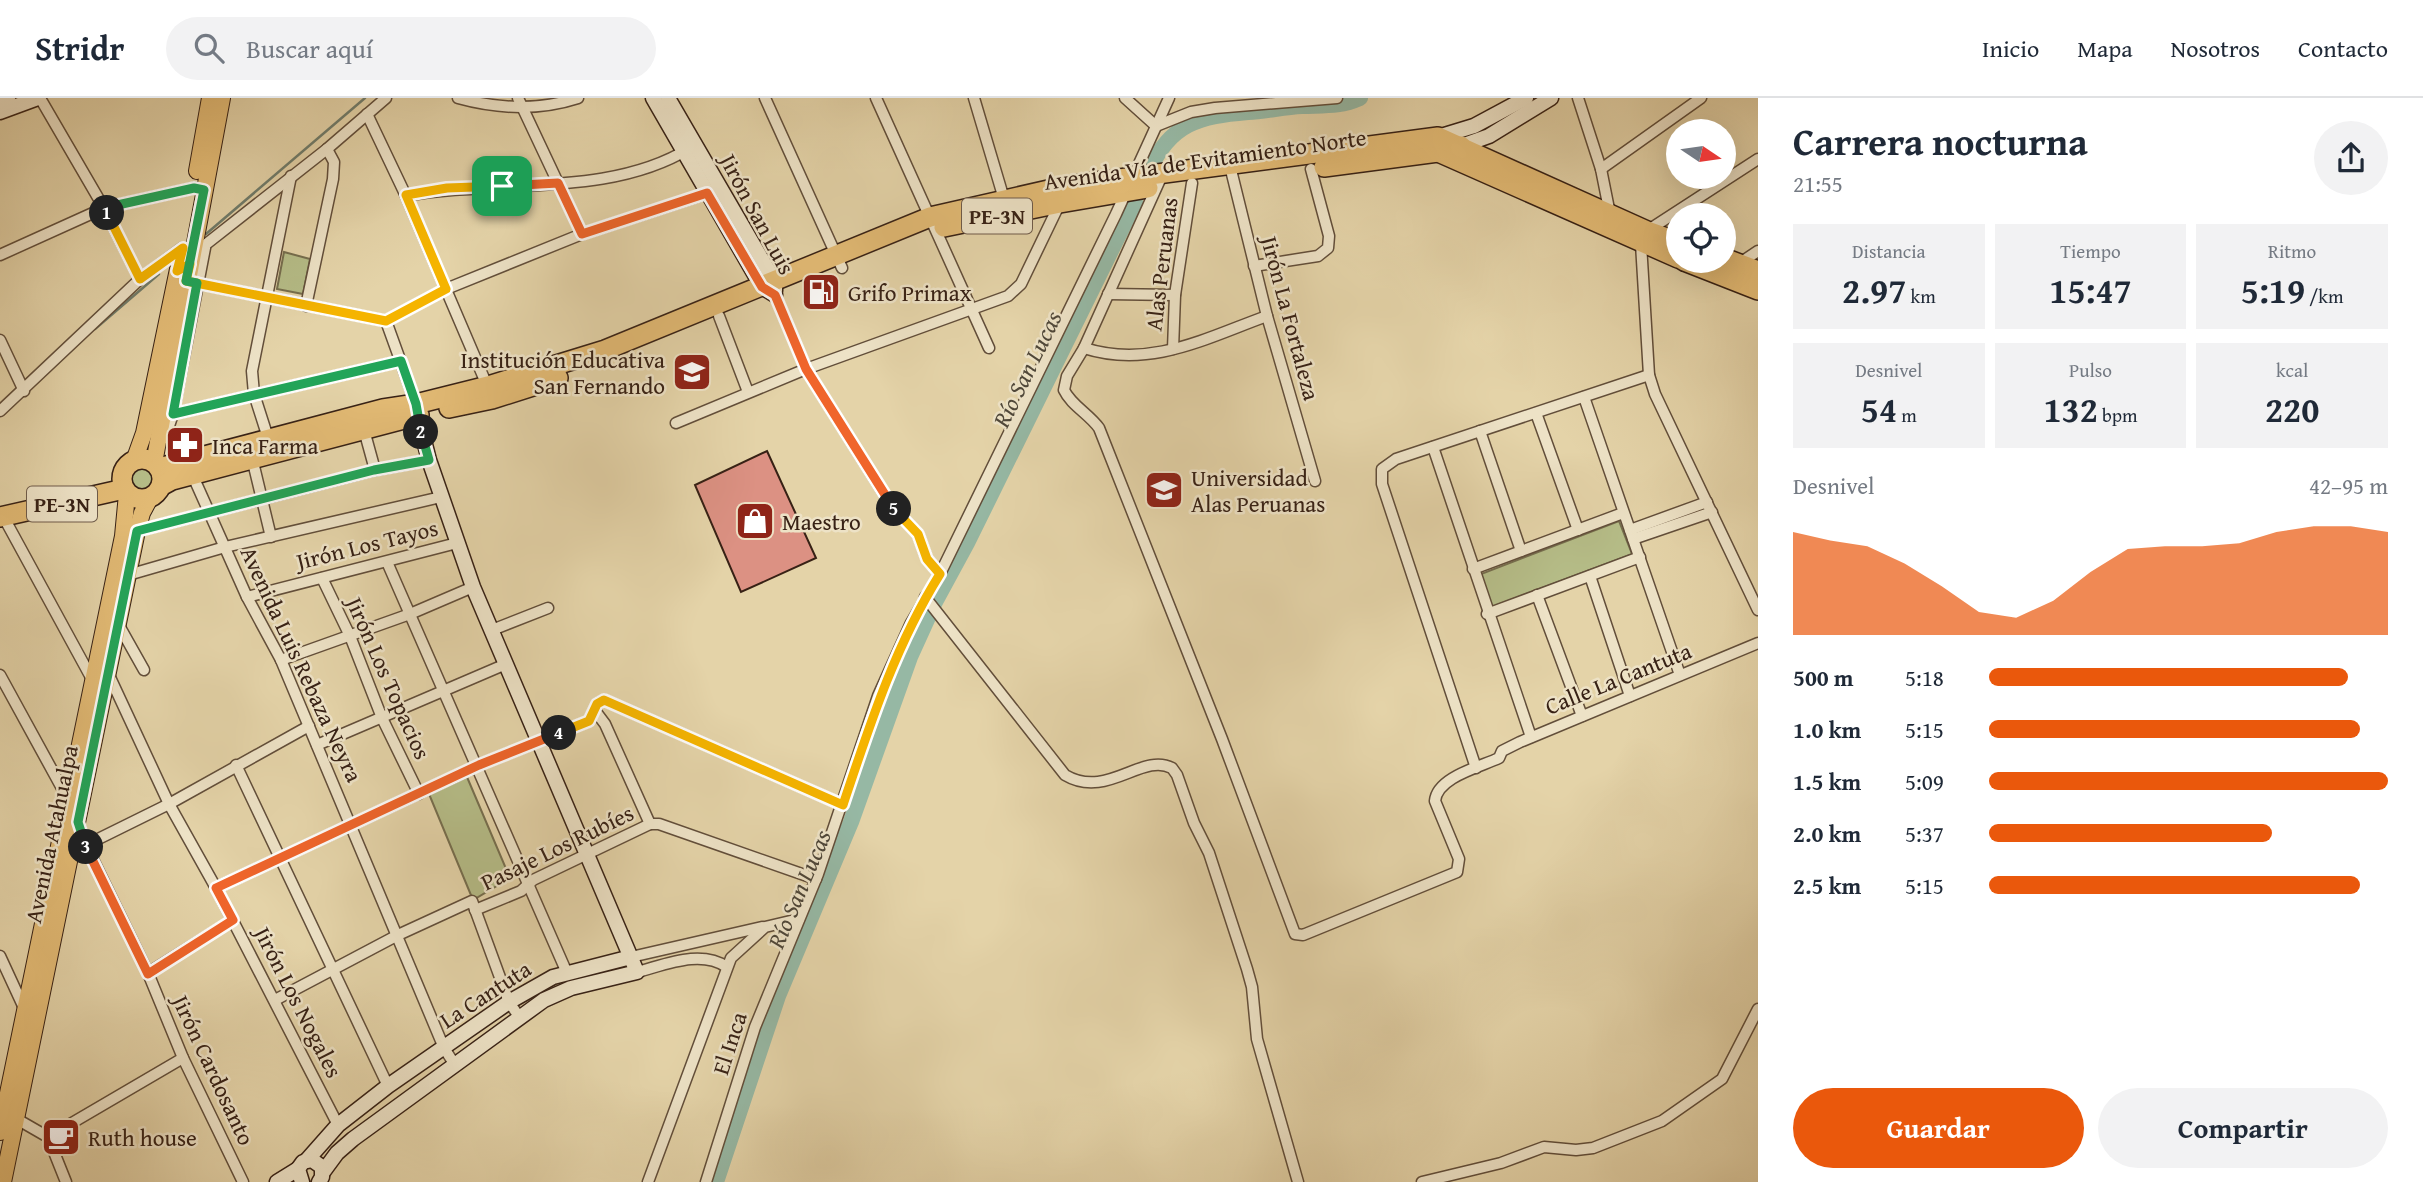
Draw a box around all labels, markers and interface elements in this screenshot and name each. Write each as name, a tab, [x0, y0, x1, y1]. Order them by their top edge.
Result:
search box	[166, 17, 656, 80]
text: Stridr	[35, 24, 124, 72]
icon: search	[190, 29, 228, 67]
text: Buscar aquí	[246, 29, 373, 68]
text: Inicio	[1982, 31, 2039, 66]
text: Mapa	[2077, 31, 2133, 66]
text: Nosotros	[2171, 31, 2260, 66]
text: Contacto	[2298, 31, 2388, 66]
text: Carrera nocturna	[1793, 113, 2088, 169]
north arrow	[1666, 119, 1736, 189]
map controls	[1666, 119, 1736, 273]
street label: Avenida Vía de Evitamiento Norte	[1042, 120, 1368, 198]
button: share	[2314, 121, 2388, 195]
street label: Jirón San Luis	[711, 145, 804, 280]
pin	[472, 156, 532, 216]
icon: arrive	[483, 167, 521, 205]
text: 21:55	[1793, 167, 1843, 200]
pin: 1	[90, 195, 124, 230]
street label: Alas Peruanas	[1136, 195, 1186, 333]
text: 1	[102, 198, 111, 226]
road number: PE-3N	[962, 198, 1032, 234]
button: locate	[1666, 203, 1736, 273]
street label: Jirón La Fortaleza	[1252, 229, 1329, 404]
text: Distancia	[1852, 237, 1926, 265]
text: Tiempo	[2060, 237, 2121, 265]
text: Ritmo	[2268, 237, 2316, 265]
text: 2.97	[1842, 265, 1906, 316]
text: 15:47	[2049, 265, 2132, 316]
text: 5:19	[2241, 265, 2305, 316]
fuel station icon: Grifo Primax	[800, 271, 842, 313]
place label: Grifo Primax	[848, 276, 972, 309]
text: km	[1906, 282, 1936, 310]
text: /km	[2305, 282, 2343, 310]
water label: Río San Lucas	[983, 305, 1070, 434]
place label: Institución Educativa San Fernando	[461, 343, 665, 402]
school or university icon: Institución Educativa San Fernando	[671, 351, 713, 393]
text: Desnivel	[1855, 356, 1922, 384]
text: Pulso	[2069, 356, 2112, 384]
text: kcal	[2276, 356, 2308, 384]
text: 54	[1861, 384, 1897, 435]
text: 132	[2043, 384, 2098, 435]
text: 220	[2265, 384, 2319, 435]
text: m	[1897, 401, 1917, 429]
text: bpm	[2098, 401, 2138, 429]
pin: 2	[404, 414, 438, 450]
text: 2	[416, 417, 425, 445]
pharmacy icon: Inca Farma	[164, 424, 206, 466]
place label: Inca Farma	[212, 429, 319, 462]
place label: Universidad Alas Peruanas	[1191, 461, 1325, 520]
school or university icon: Universidad Alas Peruanas	[1143, 469, 1185, 511]
text: Desnivel	[1793, 469, 1874, 502]
text: 42–95 m	[2309, 469, 2388, 502]
road number: PE-3N	[27, 486, 97, 522]
pin: 5	[876, 492, 912, 526]
text: 5	[889, 494, 898, 522]
shop icon: Maestro	[734, 500, 776, 542]
place label: Maestro	[782, 505, 861, 538]
street label: Jirón Los Tayos	[290, 510, 441, 578]
street label: Avenida Luis Rebaza Neyra	[233, 541, 371, 787]
street label: Jirón Los Topacios	[337, 589, 440, 764]
street label: Calle La Cantuta	[1540, 634, 1696, 722]
text: 500 m	[1793, 661, 1854, 694]
text: 5:18	[1905, 661, 1944, 694]
text: 1.0 km	[1793, 713, 1861, 746]
text: 5:15	[1905, 713, 1944, 746]
pin: 4	[542, 716, 576, 750]
text: 4	[554, 718, 563, 746]
street label: Avenida Atahualpa	[16, 742, 86, 926]
text: 1.5 km	[1793, 765, 1861, 798]
text: 5:09	[1905, 765, 1944, 798]
street label: Pasaje Los Rubíes	[475, 796, 639, 898]
text: 2.0 km	[1793, 817, 1861, 850]
text: 5:37	[1905, 817, 1944, 850]
water label: Río San Lucas	[758, 824, 840, 955]
pin: 3	[68, 830, 104, 864]
text: 3	[81, 832, 90, 860]
text: 2.5 km	[1793, 869, 1861, 902]
text: 5:15	[1905, 869, 1944, 902]
street label: Jirón Los Nogales	[245, 918, 351, 1083]
street label: La Cantuta	[433, 952, 537, 1036]
street label: Jirón Cardosanto	[163, 987, 263, 1151]
street label: El Inca	[703, 1007, 755, 1079]
button: Guardar	[1793, 1088, 2084, 1168]
button: Compartir	[2098, 1088, 2388, 1168]
cafe icon: Ruth house	[40, 1116, 82, 1158]
place label: Ruth house	[88, 1121, 197, 1154]

